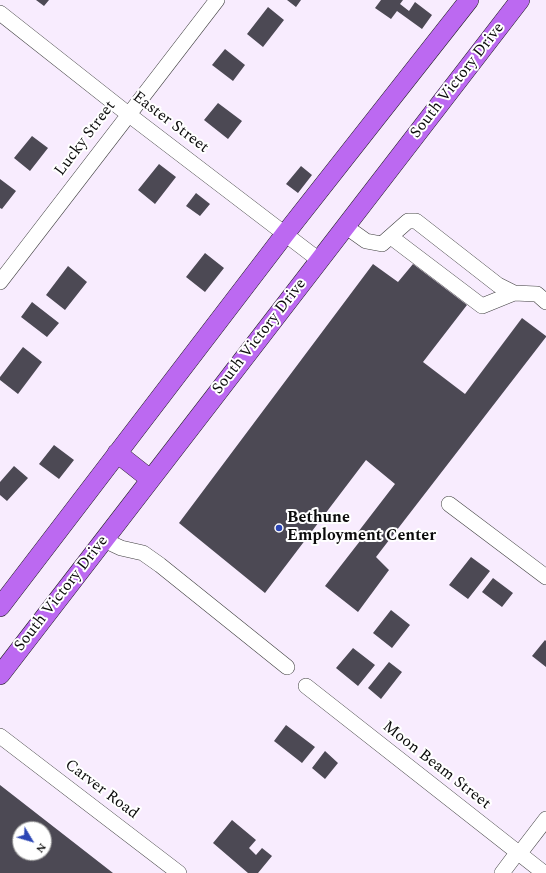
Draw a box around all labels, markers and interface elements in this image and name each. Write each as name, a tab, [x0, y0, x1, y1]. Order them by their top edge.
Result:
street label: South Victory Drive	[407, 19, 509, 143]
street label: Easter Street	[128, 88, 212, 158]
street label: Lucky Street	[51, 98, 121, 180]
street label: South Victory Drive	[209, 275, 311, 399]
place label: Bethune Employment Center	[287, 509, 436, 547]
marker: Bethune Employment Center	[274, 523, 284, 533]
street label: South Victory Drive	[11, 532, 113, 656]
street label: Moon Beam Street	[378, 718, 494, 814]
street label: Carver Road	[60, 756, 142, 824]
north arrow	[12, 821, 52, 861]
text: N	[32, 839, 51, 857]

